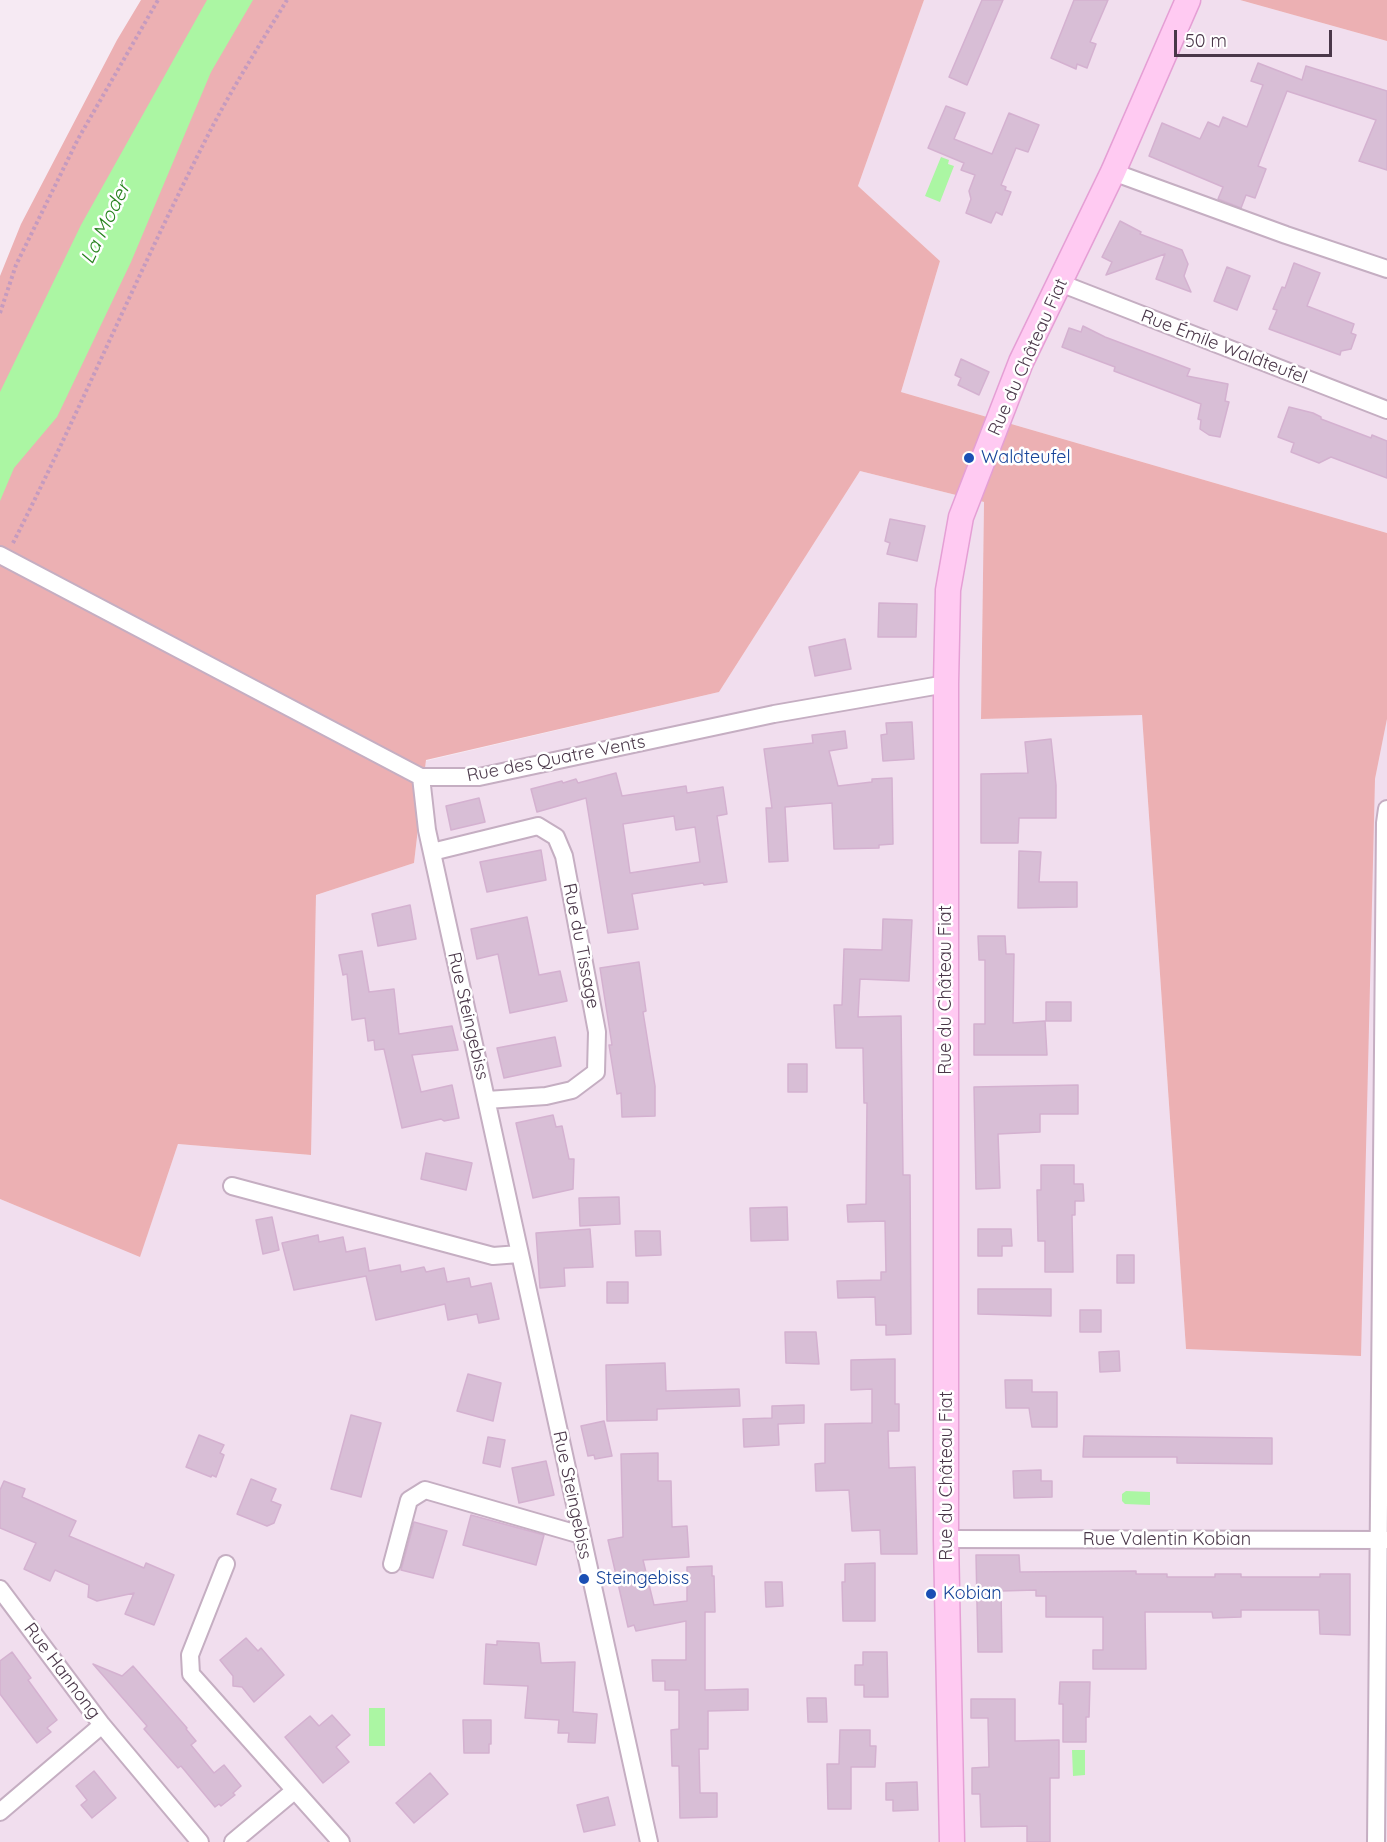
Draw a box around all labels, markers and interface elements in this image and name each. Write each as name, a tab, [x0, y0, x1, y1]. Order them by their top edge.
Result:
scale bar	[1177, 18, 1334, 56]
text: 50 m	[1185, 29, 1227, 52]
water label: La Moder	[76, 178, 136, 268]
street label: Rue du Château Fiat	[984, 275, 1072, 439]
street label: Rue Émile Waldteufel	[1138, 305, 1310, 389]
place label: Waldteufel	[981, 447, 1071, 469]
marker: Waldteufel	[962, 451, 976, 465]
street label: Rue des Quatre Vents	[465, 731, 647, 787]
street label: Rue du Tissage	[558, 881, 604, 1011]
street label: Rue du Château Fiat	[935, 905, 957, 1075]
street label: Rue Steingebiss	[443, 950, 493, 1082]
street label: Rue du Château Fiat	[936, 1391, 958, 1561]
street label: Rue Steingebiss	[548, 1429, 596, 1561]
street label: Rue Valentin Kobian	[1083, 1529, 1251, 1551]
place label: Steingebiss	[596, 1568, 689, 1590]
marker: Steingebiss	[577, 1572, 591, 1586]
place label: Kobian	[943, 1583, 1002, 1605]
marker: Kobian	[924, 1587, 938, 1601]
street label: Rue Hannong	[19, 1619, 105, 1723]

